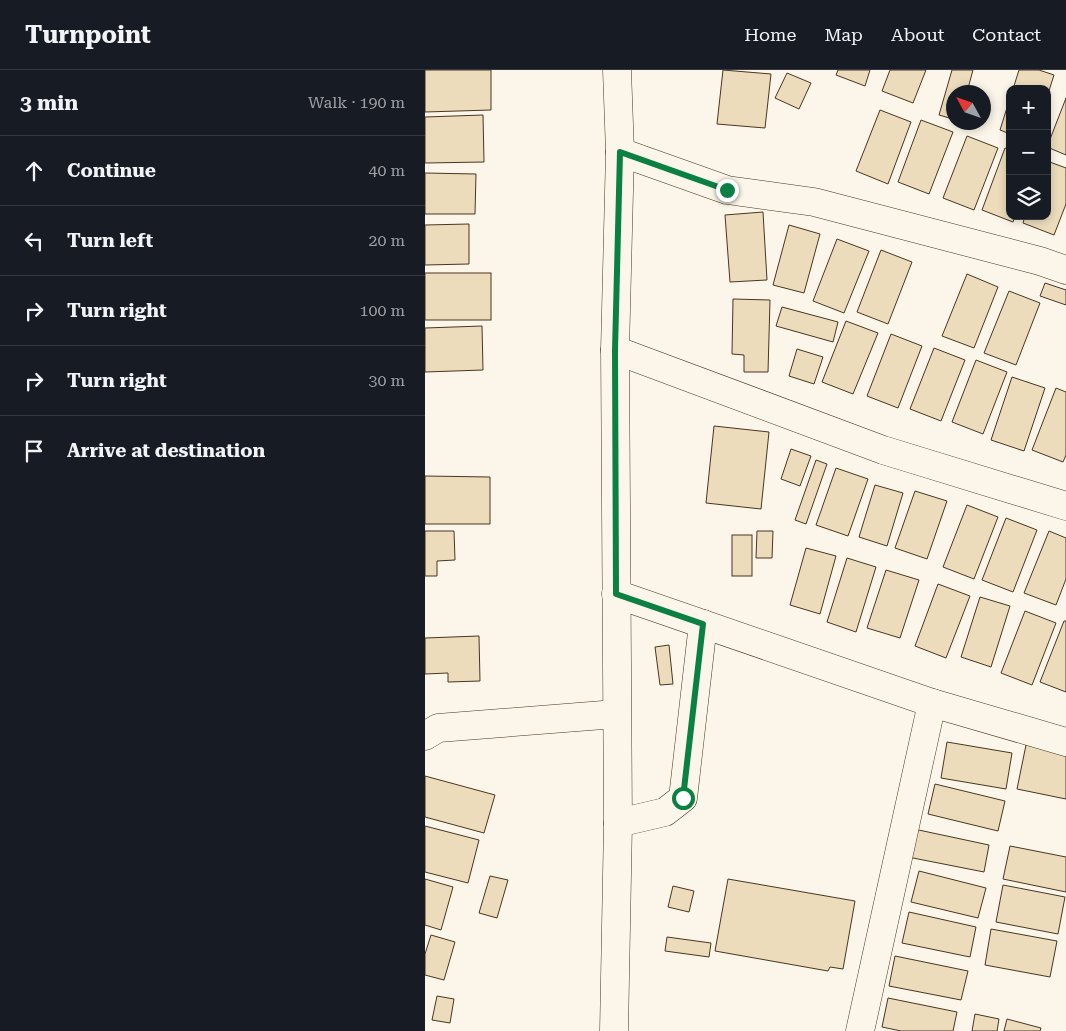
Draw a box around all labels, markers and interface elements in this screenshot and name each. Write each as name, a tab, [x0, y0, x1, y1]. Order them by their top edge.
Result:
text: Turnpoint	[25, 21, 151, 49]
text: Home	[744, 24, 796, 45]
text: Map	[824, 24, 863, 45]
text: About	[891, 24, 944, 45]
text: Contact	[972, 24, 1041, 45]
north arrow	[946, 85, 991, 130]
map controls	[1006, 85, 1051, 220]
button: +	[1006, 85, 1051, 130]
text: 3 min	[20, 91, 78, 115]
text: Walk · 190 m	[308, 93, 405, 112]
button: −	[1006, 130, 1051, 175]
icon: ahead	[20, 157, 48, 185]
text: Continue	[67, 159, 156, 182]
text: 40 m	[368, 161, 405, 180]
button: layers	[1006, 175, 1051, 220]
route end	[716, 179, 739, 202]
icon: left	[20, 227, 48, 255]
text: Turn left	[67, 229, 153, 252]
text: 20 m	[368, 231, 405, 250]
icon: right	[20, 297, 48, 325]
text: Turn right	[67, 299, 167, 322]
text: 100 m	[359, 301, 405, 320]
icon: right	[20, 367, 48, 395]
text: Turn right	[67, 369, 167, 392]
text: 30 m	[368, 371, 405, 390]
icon: arrive	[20, 437, 48, 465]
text: Arrive at destination	[67, 439, 265, 462]
route start	[672, 787, 695, 810]

